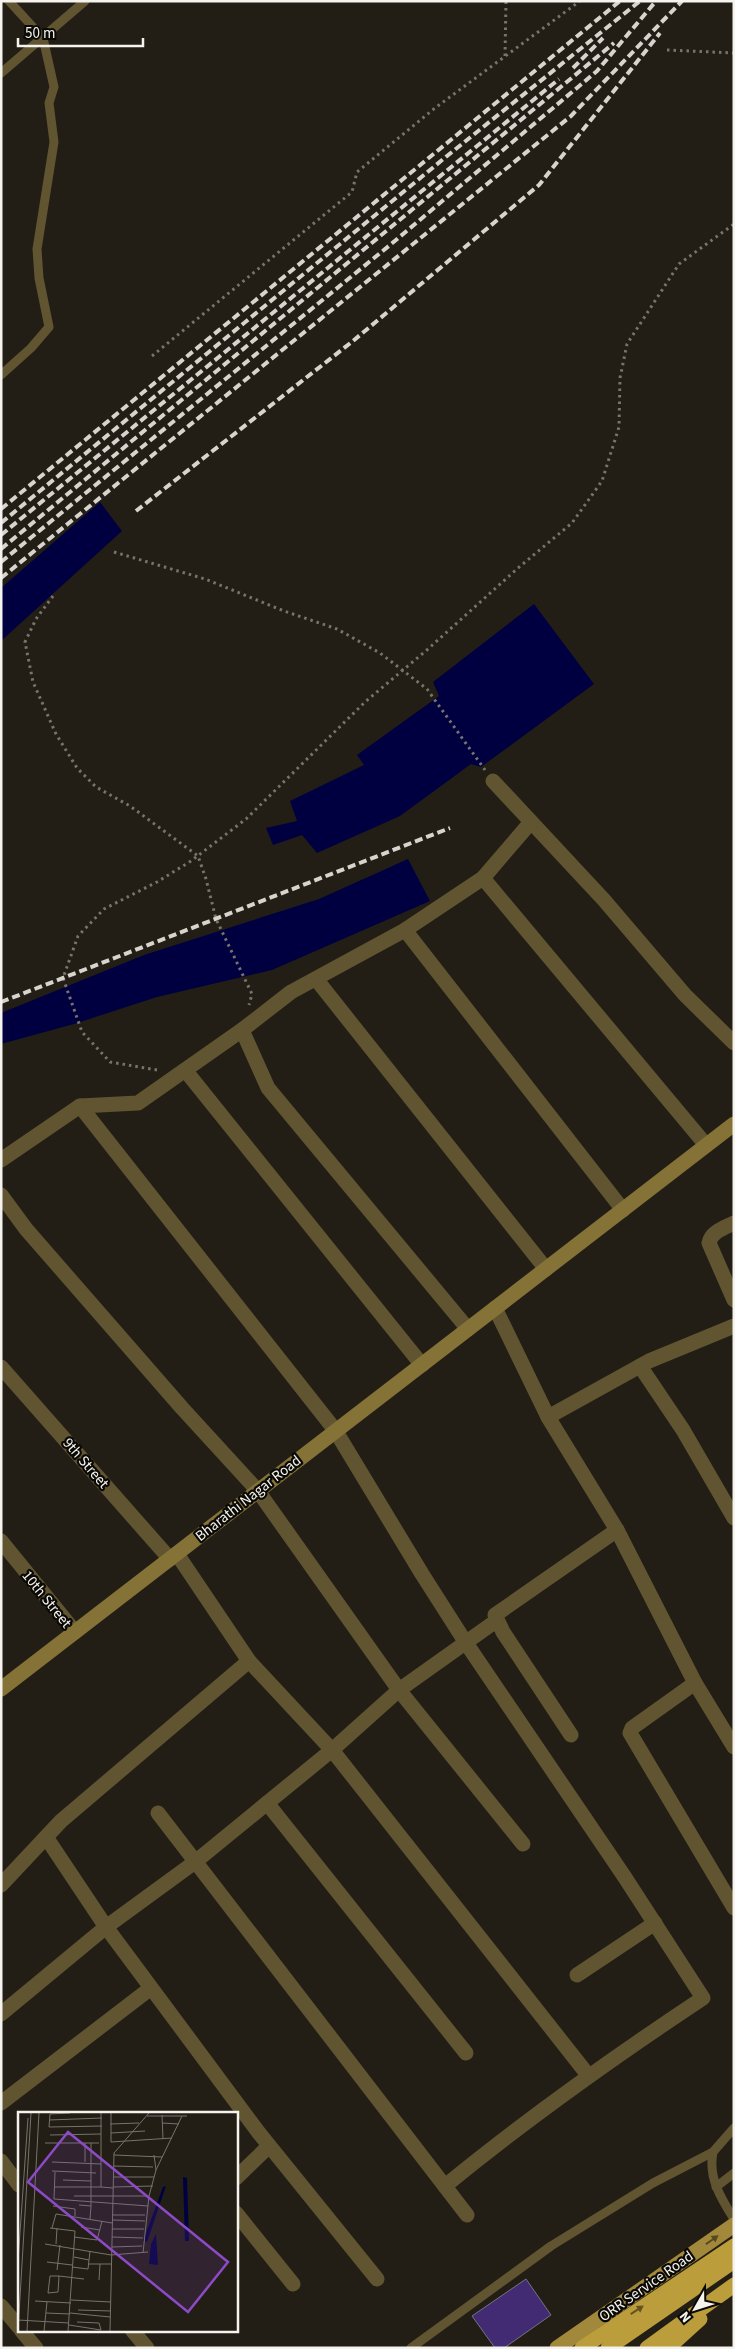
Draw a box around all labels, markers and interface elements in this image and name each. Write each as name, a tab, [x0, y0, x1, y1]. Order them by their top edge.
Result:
scale bar	[18, 15, 142, 47]
text: 50 m	[25, 23, 55, 44]
street label: 9th Street	[58, 1433, 114, 1493]
street label: Bharathi Nagar Road	[191, 1450, 306, 1546]
street label: 10th Street	[17, 1566, 76, 1633]
inset map	[18, 2112, 238, 2332]
one-way arrow	[705, 2235, 719, 2245]
street label: ORR Service Road	[595, 2246, 698, 2327]
north arrow	[670, 2284, 720, 2334]
one-way arrow	[630, 2305, 643, 2315]
text: N	[675, 2307, 696, 2326]

